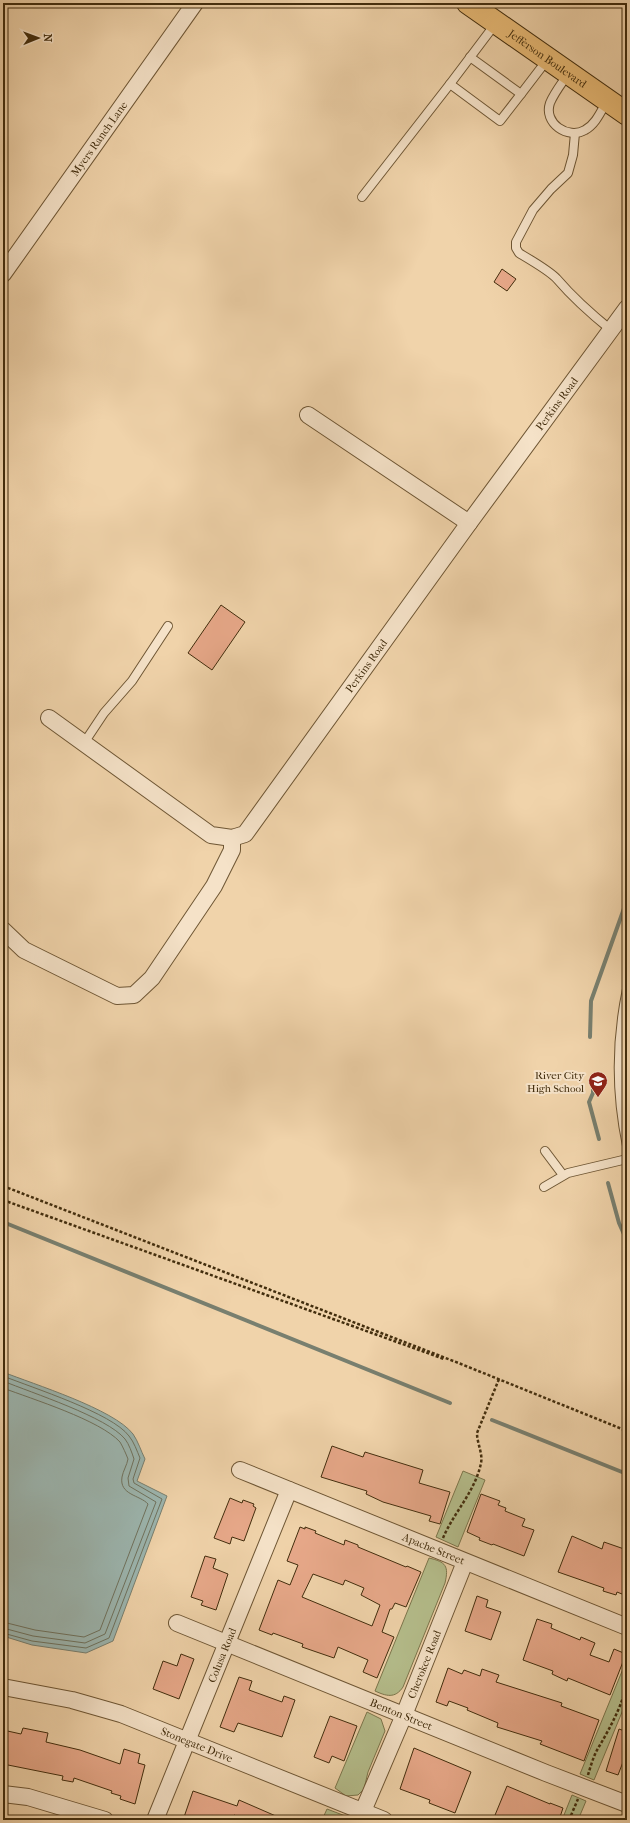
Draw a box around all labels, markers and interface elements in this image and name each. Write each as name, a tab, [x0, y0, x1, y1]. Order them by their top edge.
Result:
north arrow	[18, 18, 58, 58]
street label: Jefferson Boulevard	[505, 27, 590, 91]
text: N	[41, 34, 54, 43]
street label: Myers Ranch Lane	[68, 99, 131, 179]
street label: Perkins Road	[533, 374, 581, 433]
street label: Perkins Road	[343, 636, 391, 695]
place label: River City High School	[527, 1069, 585, 1095]
school or university icon: River City High School	[587, 1070, 609, 1098]
street label: Apache Street	[400, 1530, 467, 1567]
street label: Colusa Road	[205, 1625, 240, 1685]
street label: Cherokee Road	[405, 1627, 445, 1700]
street label: Benton Street	[368, 1696, 434, 1733]
street label: Stonegate Drive	[159, 1725, 235, 1766]

